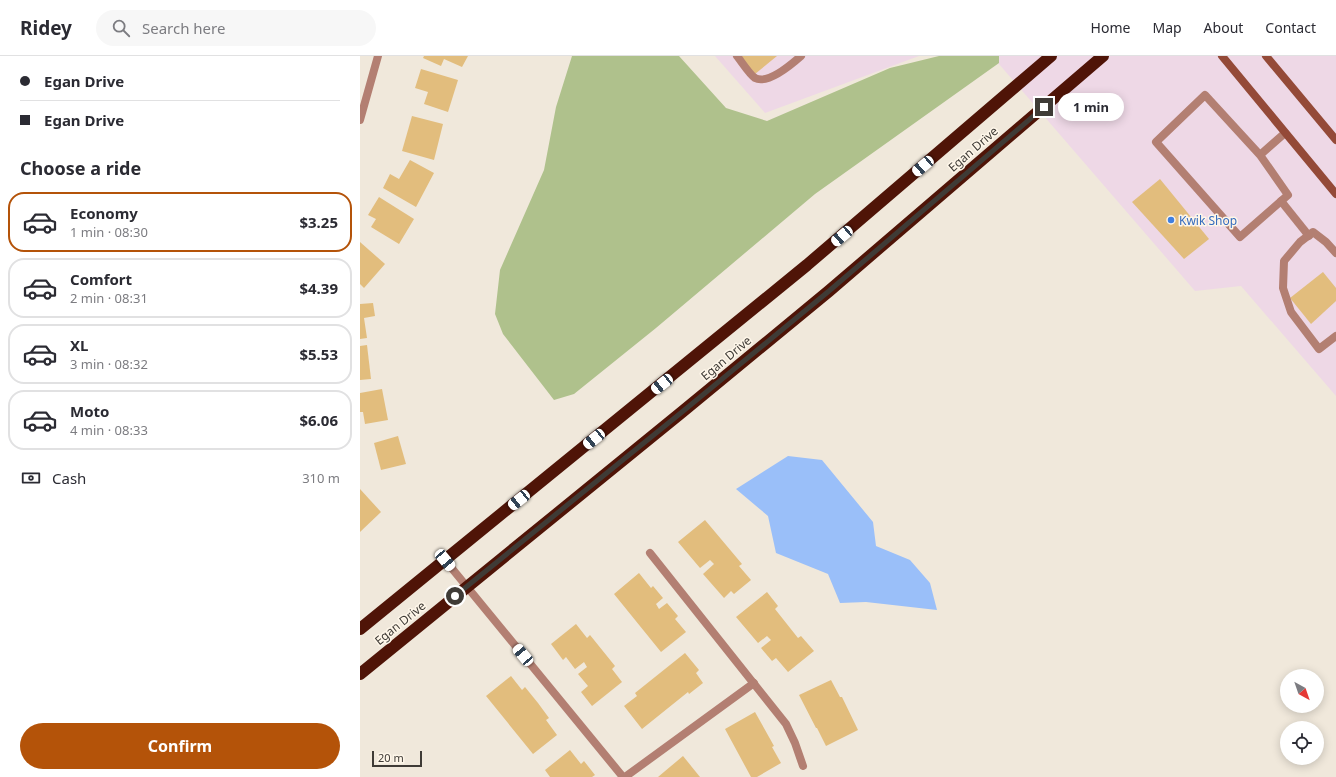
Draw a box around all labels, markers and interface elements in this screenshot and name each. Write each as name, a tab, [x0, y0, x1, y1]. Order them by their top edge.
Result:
search box	[96, 10, 376, 46]
text: Ridey	[20, 15, 72, 41]
icon: search	[110, 17, 132, 39]
text: Search here	[142, 18, 225, 38]
text: Home	[1091, 18, 1130, 37]
text: Map	[1152, 18, 1182, 37]
text: About	[1204, 18, 1243, 37]
text: Contact	[1265, 18, 1316, 37]
text: Egan Drive	[44, 71, 124, 91]
callout: 1 min	[1058, 93, 1124, 121]
route end	[1035, 98, 1053, 116]
text: 1 min	[1073, 98, 1109, 116]
text: Egan Drive	[44, 110, 124, 130]
street label: Egan Drive	[944, 122, 1002, 175]
car	[910, 154, 936, 178]
text: Choose a ride	[20, 156, 141, 180]
text: Economy	[70, 203, 138, 223]
icon: car	[22, 204, 58, 240]
text: $3.25	[299, 212, 338, 232]
place label: Kwik Shop	[1179, 212, 1237, 229]
marker: Kwik Shop	[1166, 215, 1176, 225]
text: 1 min · 08:30	[70, 223, 148, 241]
car	[829, 224, 855, 248]
text: Comfort	[70, 269, 132, 289]
icon: car	[22, 270, 58, 306]
text: $4.39	[299, 278, 338, 298]
text: 2 min · 08:31	[70, 289, 148, 307]
street label: Egan Drive	[697, 332, 755, 384]
text: XL	[70, 335, 88, 355]
icon: car	[22, 336, 58, 372]
text: $5.53	[299, 344, 338, 364]
text: 3 min · 08:32	[70, 355, 148, 373]
car	[649, 372, 675, 396]
text: Moto	[70, 401, 109, 421]
icon: car	[22, 402, 58, 438]
text: $6.06	[299, 410, 338, 430]
text: 4 min · 08:33	[70, 421, 148, 439]
car	[581, 427, 607, 451]
icon: cash	[20, 467, 42, 489]
text: Cash	[52, 468, 86, 488]
text: 310 m	[302, 469, 340, 487]
car	[506, 488, 532, 512]
car	[433, 547, 457, 573]
route start	[446, 587, 464, 605]
street label: Egan Drive	[371, 597, 429, 649]
car	[511, 642, 535, 668]
north arrow	[1280, 669, 1324, 713]
map controls	[1280, 669, 1324, 765]
button: locate	[1280, 721, 1324, 765]
button: Confirm	[20, 723, 340, 769]
scale bar	[372, 749, 422, 768]
text: 20 m	[378, 750, 404, 765]

